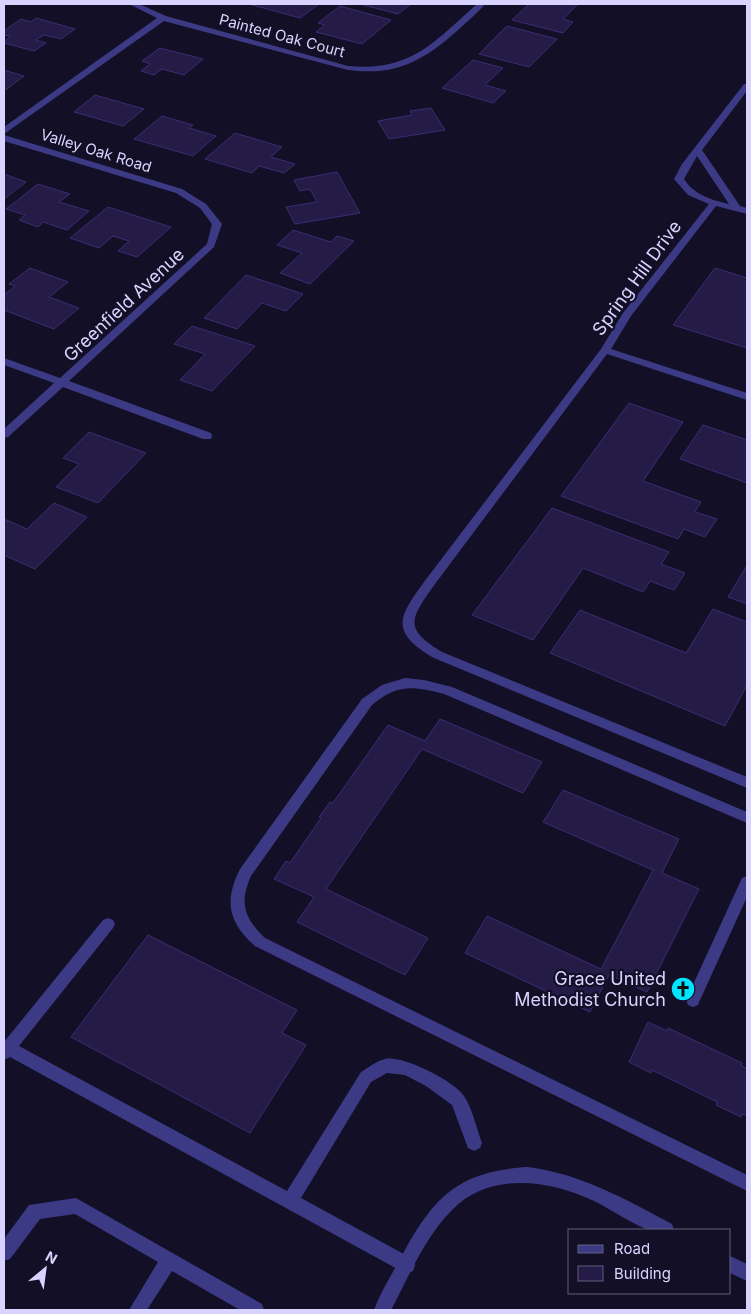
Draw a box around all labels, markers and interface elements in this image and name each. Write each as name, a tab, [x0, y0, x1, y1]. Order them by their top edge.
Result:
street label: Painted Oak Court	[217, 10, 347, 61]
street label: Valley Oak Road	[38, 125, 154, 176]
street label: Spring Hill Drive	[588, 216, 685, 339]
street label: Greenfield Avenue	[59, 244, 188, 366]
place label: Grace United Methodist Church	[514, 968, 666, 1010]
church icon: Grace United Methodist Church	[670, 976, 696, 1002]
legend	[568, 1229, 731, 1294]
text: Road	[614, 1239, 650, 1258]
north arrow	[20, 1244, 70, 1294]
text: N	[43, 1247, 60, 1267]
text: Building	[614, 1264, 671, 1283]

